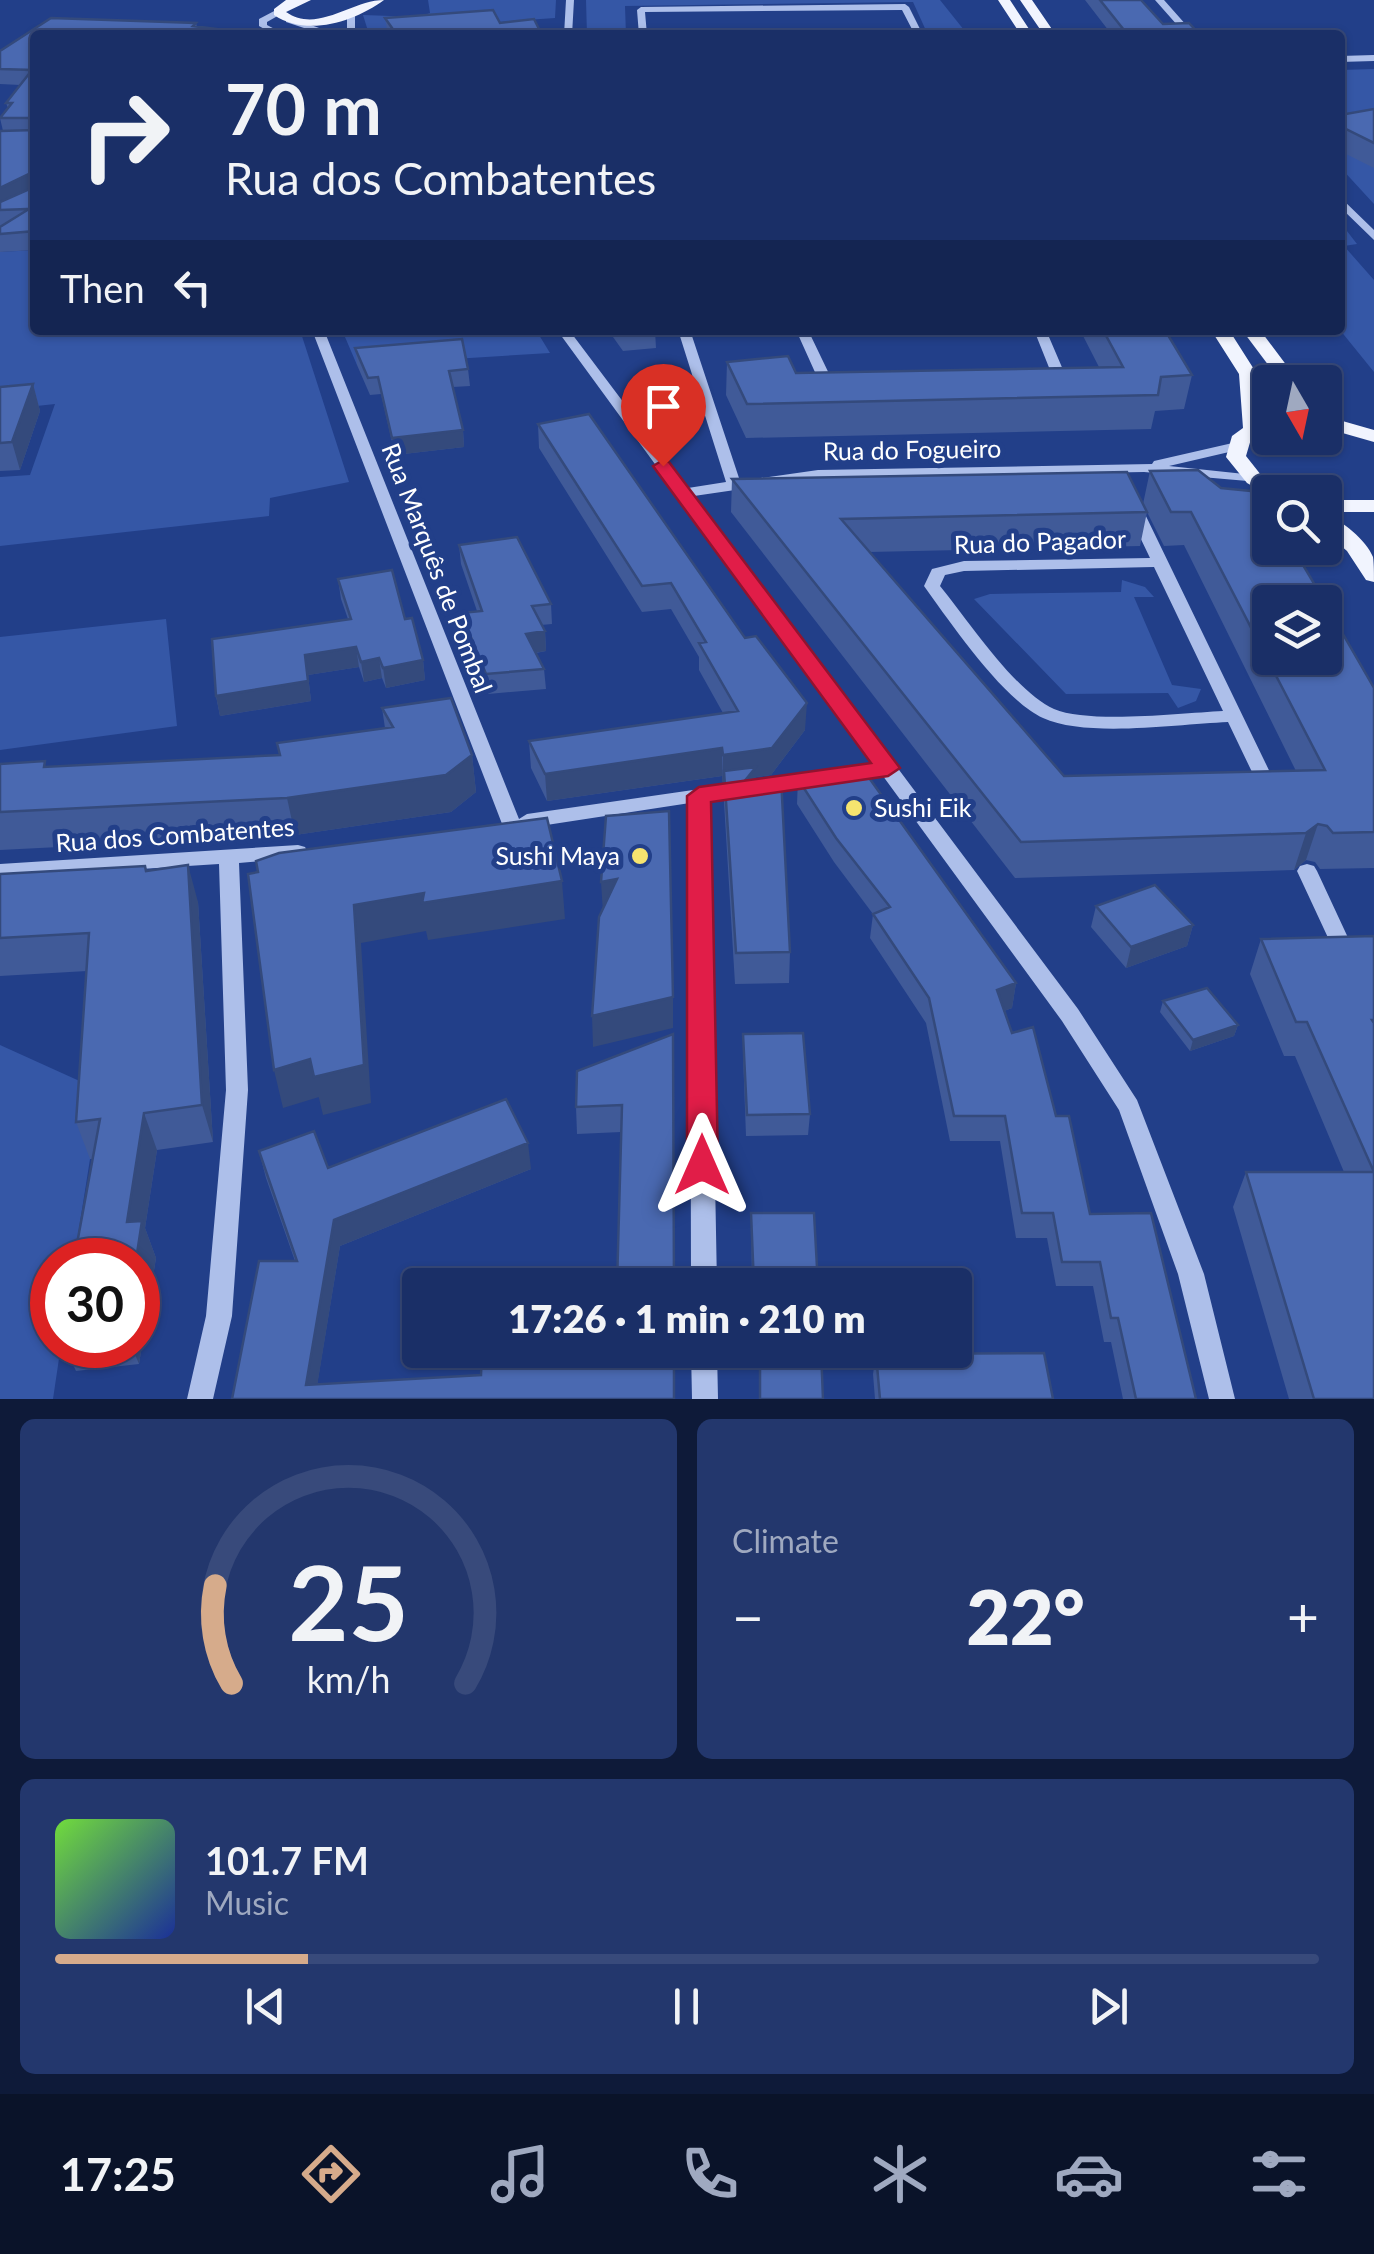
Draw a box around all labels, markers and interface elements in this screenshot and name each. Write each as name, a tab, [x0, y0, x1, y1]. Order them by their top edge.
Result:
text: 70 m	[225, 66, 382, 150]
icon: right	[60, 70, 190, 200]
text: Rua dos Combatentes	[225, 151, 656, 205]
icon: left	[165, 260, 220, 315]
text: Then	[60, 265, 145, 311]
pin	[621, 364, 706, 467]
north arrow	[1252, 365, 1342, 455]
map controls	[1252, 365, 1342, 675]
icon: arrive	[636, 379, 691, 434]
street label: Rua do Fogueiro	[822, 432, 1002, 466]
street label: Rua Marquês de Pombal	[376, 438, 499, 697]
button: search	[1252, 475, 1342, 565]
street label: Rua do Pagador	[953, 523, 1127, 559]
button: layers	[1252, 585, 1342, 675]
place label: Sushi Eik	[874, 792, 972, 822]
marker: Sushi Eik	[843, 797, 865, 819]
street label: Rua dos Combatentes	[54, 811, 295, 857]
place label: Sushi Maya	[496, 840, 620, 870]
marker: Sushi Maya	[629, 845, 651, 867]
position arrow	[650, 1113, 754, 1217]
speed limit sign: 30	[30, 1238, 160, 1368]
text: 17:26 · 1 min · 210 m	[508, 1295, 866, 1341]
text: Climate	[732, 1521, 839, 1560]
text: 25	[288, 1538, 409, 1663]
text: 22°	[966, 1571, 1085, 1661]
text: −	[732, 1583, 764, 1649]
text: +	[1287, 1583, 1319, 1649]
text: km/h	[307, 1658, 390, 1701]
text: 101.7 FM	[205, 1837, 369, 1883]
text: Music	[205, 1883, 289, 1922]
icon: previous	[238, 1979, 293, 2034]
icon: pause	[659, 1979, 714, 2034]
icon: next	[1081, 1979, 1136, 2034]
icon: directions	[296, 2139, 366, 2209]
icon: music	[485, 2139, 555, 2209]
icon: phone	[675, 2139, 745, 2209]
icon: climate	[865, 2139, 935, 2209]
icon: car	[1054, 2139, 1124, 2209]
icon: filters	[1244, 2139, 1314, 2209]
text: 17:25	[60, 2147, 176, 2201]

